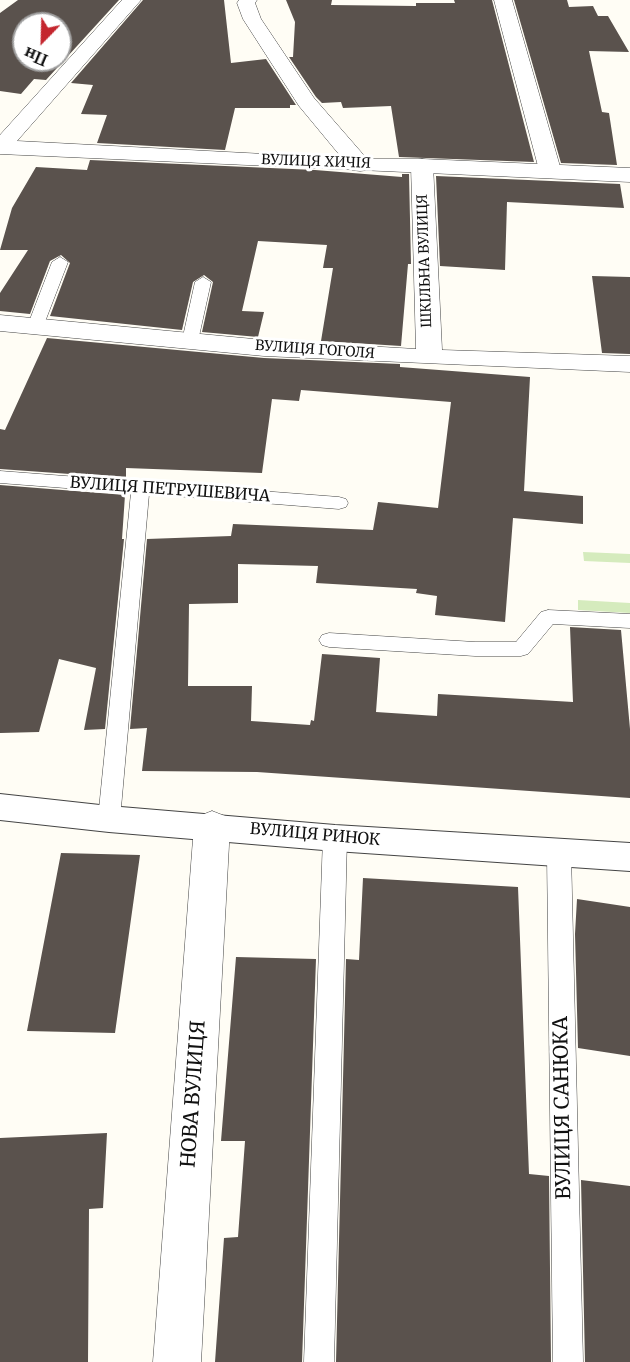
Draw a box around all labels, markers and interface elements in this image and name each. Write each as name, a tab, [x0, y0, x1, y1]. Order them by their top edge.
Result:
north arrow	[12, 12, 72, 72]
text: Пн	[21, 43, 51, 71]
street label: ВУЛИЦЯ ХИЧІЯ	[261, 152, 371, 172]
street label: ШКІЛЬНА ВУЛИЦЯ	[414, 194, 436, 328]
street label: ВУЛИЦЯ ГОГОЛЯ	[255, 337, 375, 363]
street label: ВУЛИЦЯ ПЕТРУШЕВИЧА	[69, 473, 271, 507]
street label: ВУЛИЦЯ РИНОК	[249, 820, 381, 850]
street label: ВУЛИЦЯ САНЮКА	[549, 1016, 577, 1200]
street label: НОВА ВУЛИЦЯ	[177, 1019, 211, 1169]

